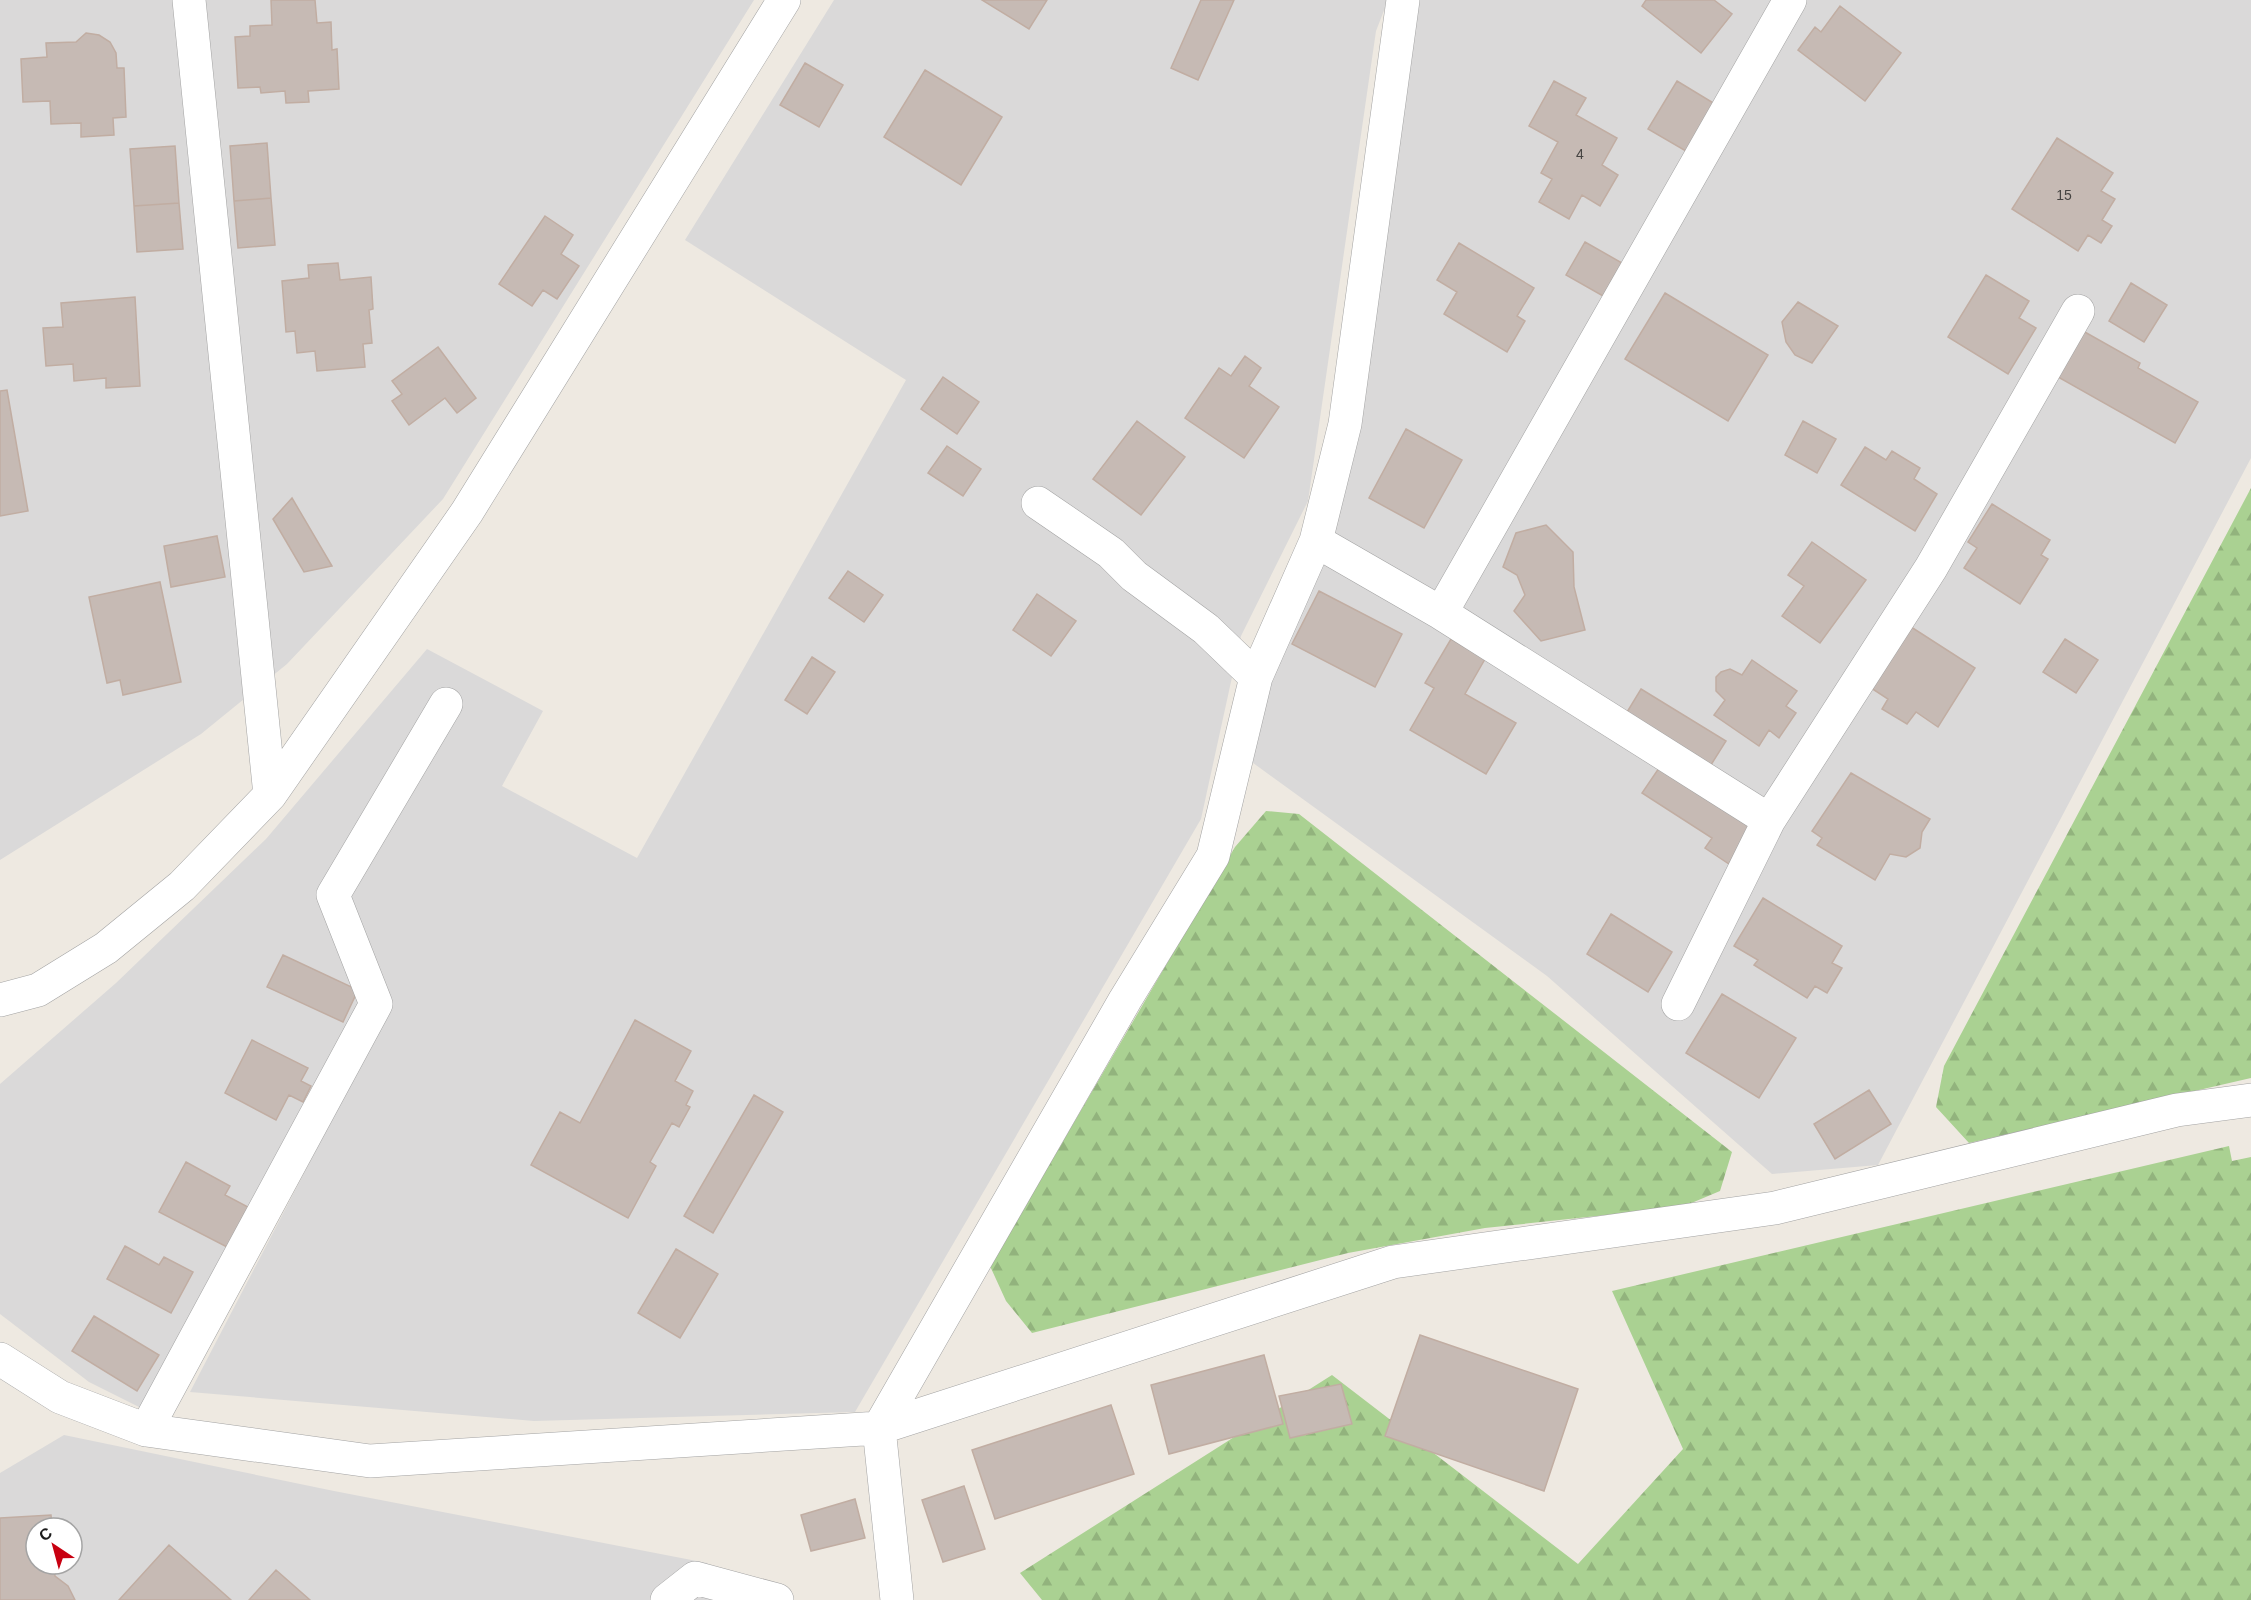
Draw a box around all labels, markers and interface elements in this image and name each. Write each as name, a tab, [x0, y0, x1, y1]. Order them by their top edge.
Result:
house number: 4	[1576, 146, 1584, 162]
house number: 15	[2056, 187, 2072, 203]
north arrow	[24, 1516, 84, 1576]
text: С	[36, 1524, 56, 1545]

